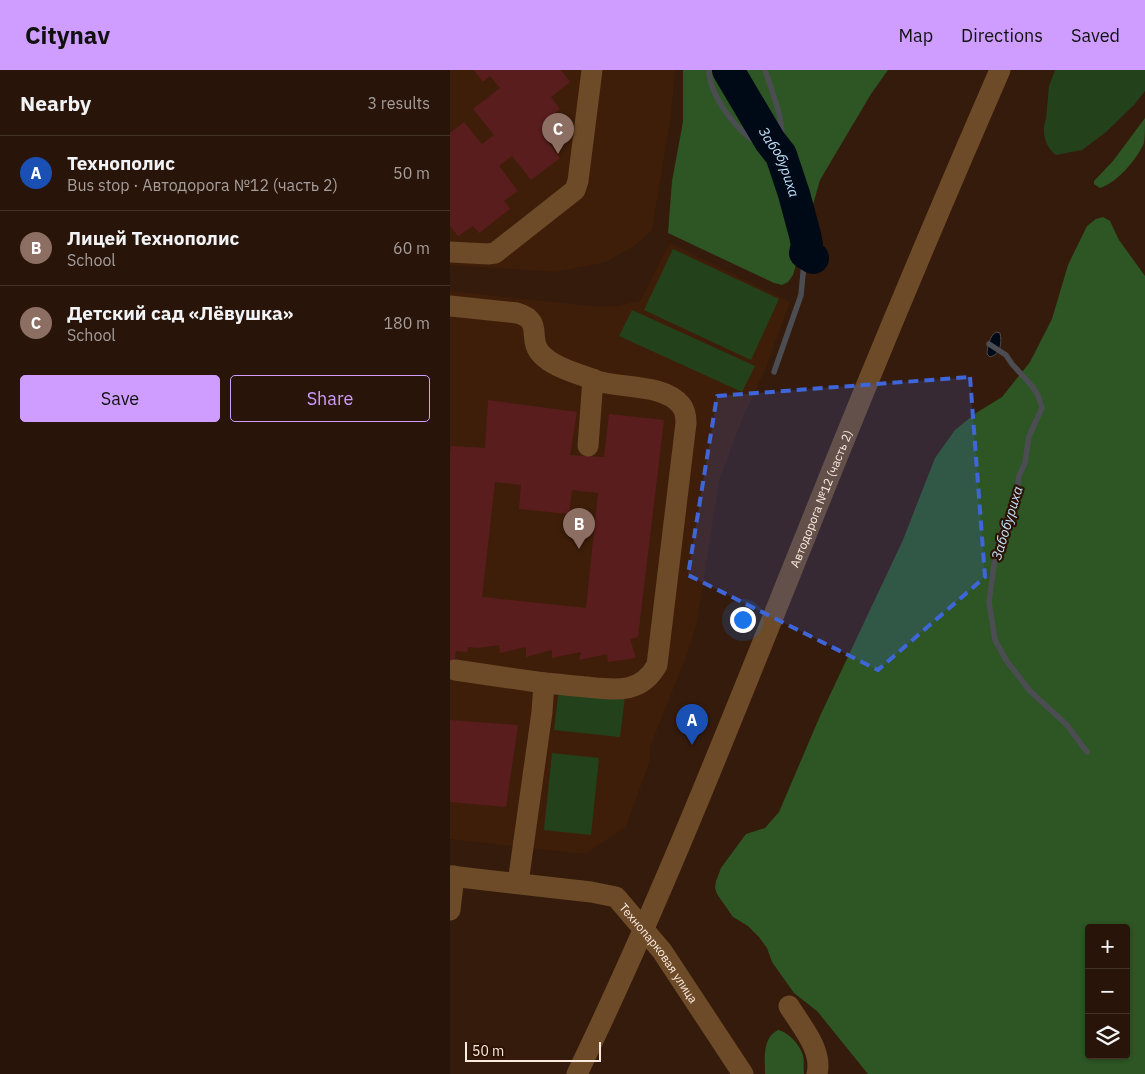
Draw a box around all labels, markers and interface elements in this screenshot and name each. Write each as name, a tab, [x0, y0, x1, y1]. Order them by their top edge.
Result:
text: Citynav	[25, 19, 110, 51]
text: Map	[898, 24, 933, 47]
text: Directions	[961, 24, 1043, 47]
text: Saved	[1071, 24, 1120, 47]
text: Nearby	[20, 89, 91, 117]
text: 3 results	[367, 93, 430, 113]
pin: C	[542, 113, 574, 154]
water label: Забобуриха	[755, 124, 803, 200]
text: Технополис	[67, 151, 175, 175]
text: A	[31, 163, 41, 183]
text: 50 m	[393, 163, 430, 183]
text: Bus stop · Автодорога №12 (часть 2)	[67, 175, 338, 195]
text: Лицей Технополис	[67, 226, 239, 250]
text: B	[31, 238, 41, 258]
text: 60 m	[393, 238, 430, 258]
text: School	[67, 250, 116, 270]
text: Детский сад «Лёвушка»	[67, 301, 293, 325]
text: C	[31, 313, 41, 333]
text: 180 m	[383, 313, 430, 333]
text: School	[67, 325, 116, 345]
button: Save	[20, 375, 220, 422]
button: Share	[230, 375, 430, 422]
street label: Автодорога №12 (часть 2)	[786, 428, 855, 570]
water label: Забобуриха	[987, 484, 1027, 562]
pin: B	[563, 508, 595, 549]
your location	[730, 607, 756, 633]
pin: A	[676, 704, 708, 745]
street label: Технопарковая улица	[617, 900, 702, 1006]
map controls	[1085, 924, 1130, 1059]
button: +	[1085, 924, 1130, 969]
button: −	[1085, 969, 1130, 1014]
button: layers	[1085, 1014, 1130, 1059]
scale bar	[465, 1039, 601, 1062]
text: 50 m	[472, 1042, 504, 1060]

